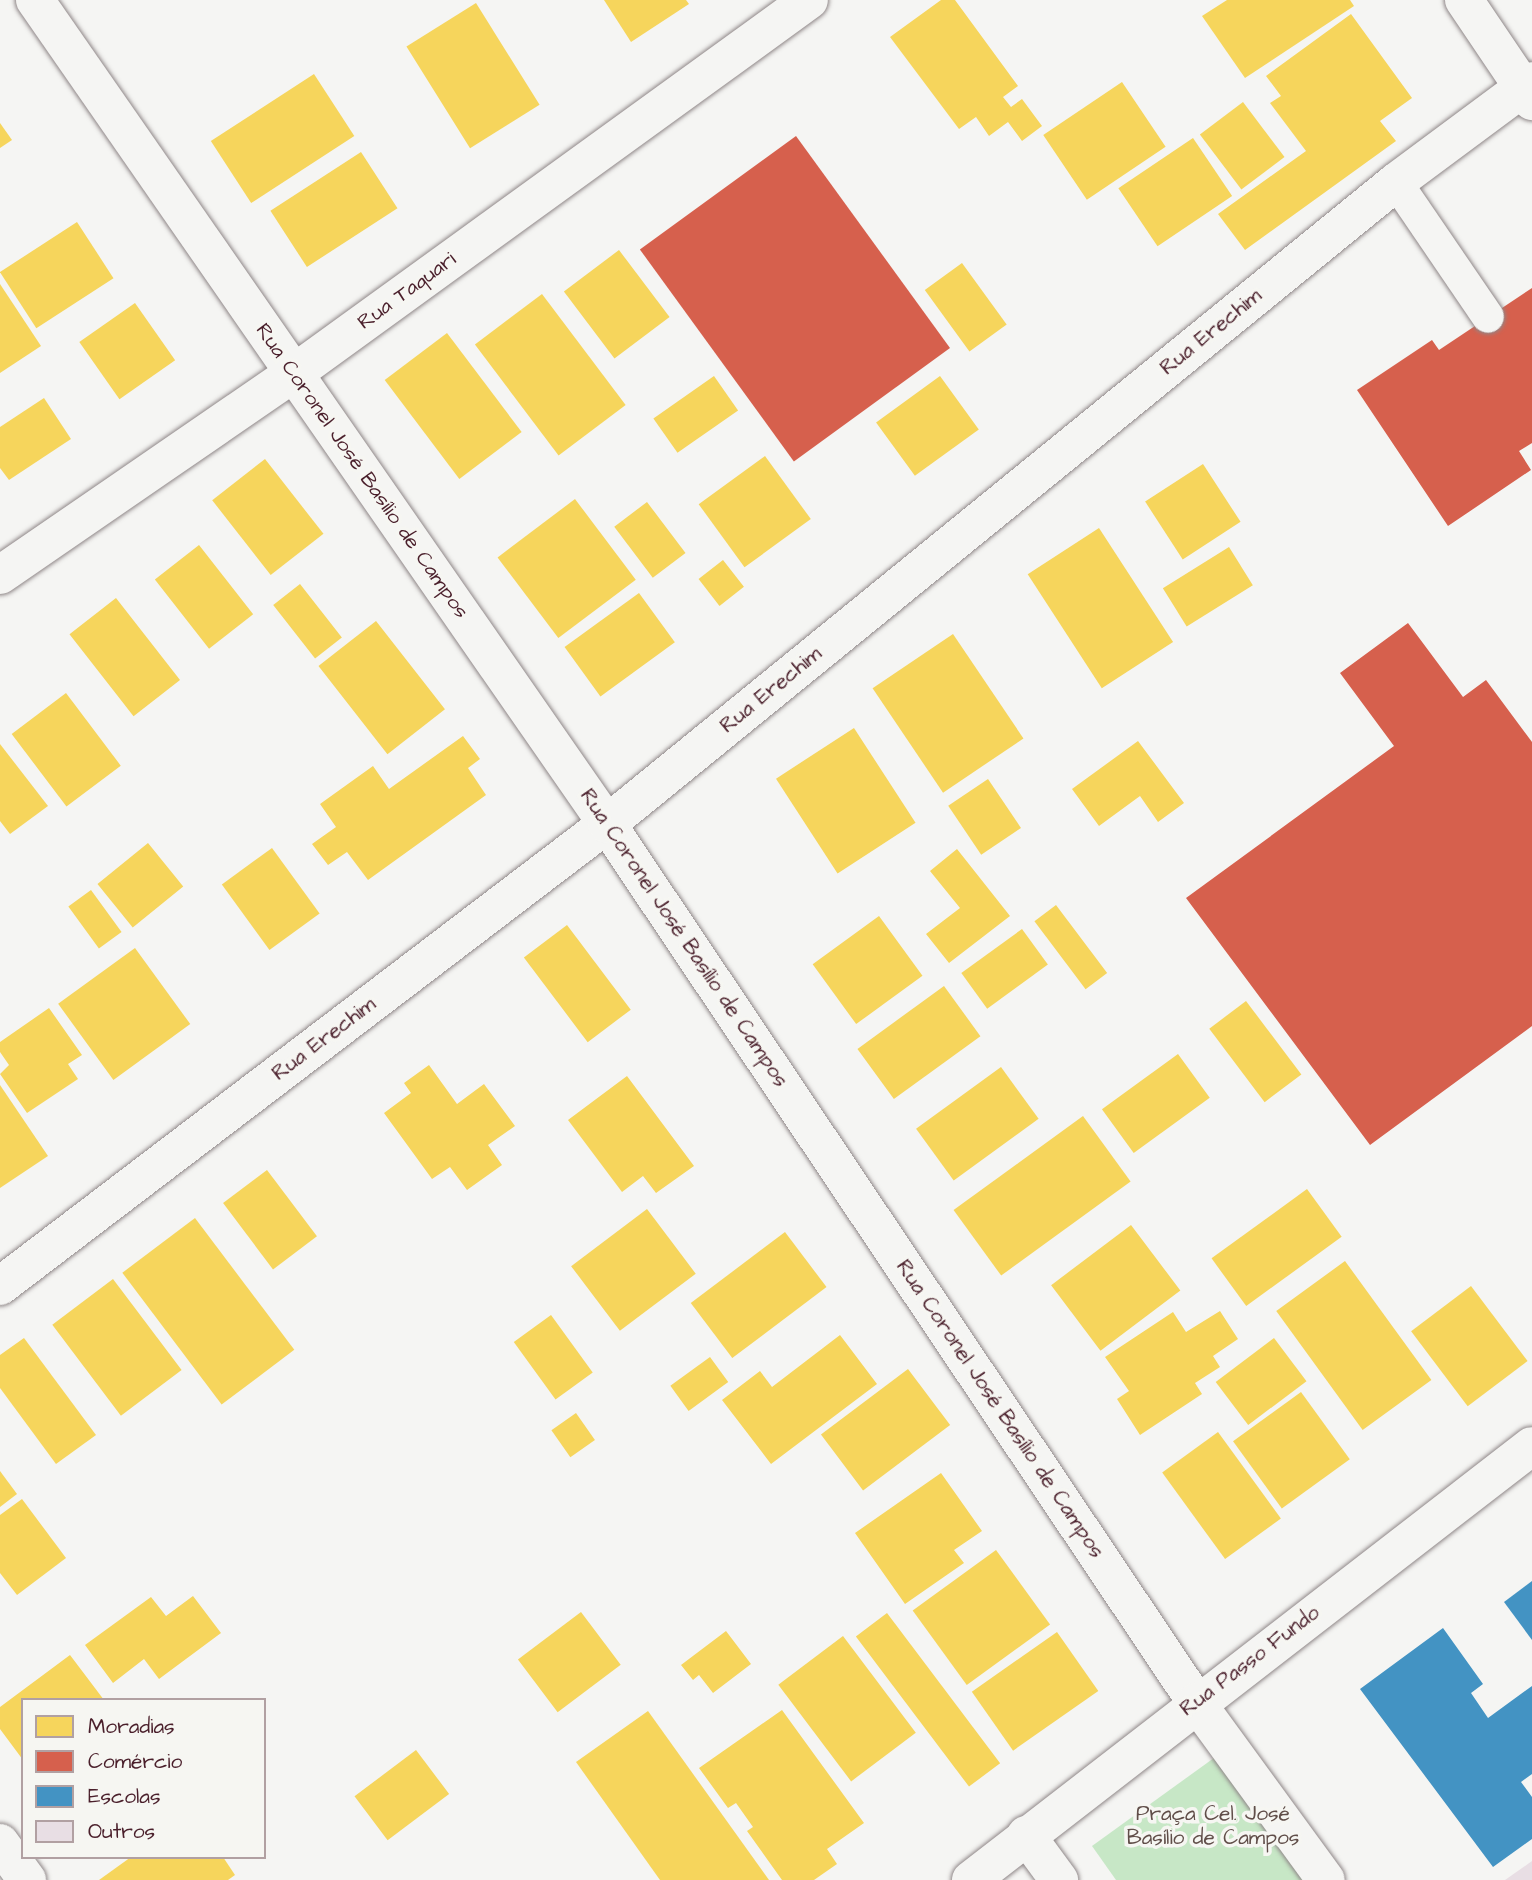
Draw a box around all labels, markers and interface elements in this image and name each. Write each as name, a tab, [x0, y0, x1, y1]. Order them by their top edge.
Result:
street label: Rua Taquari	[353, 247, 461, 335]
street label: Rua Erechim	[1155, 283, 1267, 381]
street label: Rua Coronel José Basílio de Campos	[250, 319, 474, 623]
street label: Rua Erechim	[715, 641, 827, 739]
street label: Rua Coronel José Basílio de Campos	[575, 784, 793, 1092]
street label: Rua Erechim	[267, 992, 381, 1086]
street label: Rua Coronel José Basílio de Campos	[891, 1255, 1109, 1563]
street label: Rua Passo Fundo	[1175, 1600, 1325, 1722]
legend	[21, 1698, 266, 1859]
text: Moradias	[88, 1712, 175, 1741]
text: Comércio	[88, 1747, 182, 1776]
text: Escolas	[88, 1782, 161, 1811]
park label: Praça Cel. José Basílio de Campos	[1127, 1801, 1299, 1851]
text: Outros	[88, 1817, 155, 1846]

